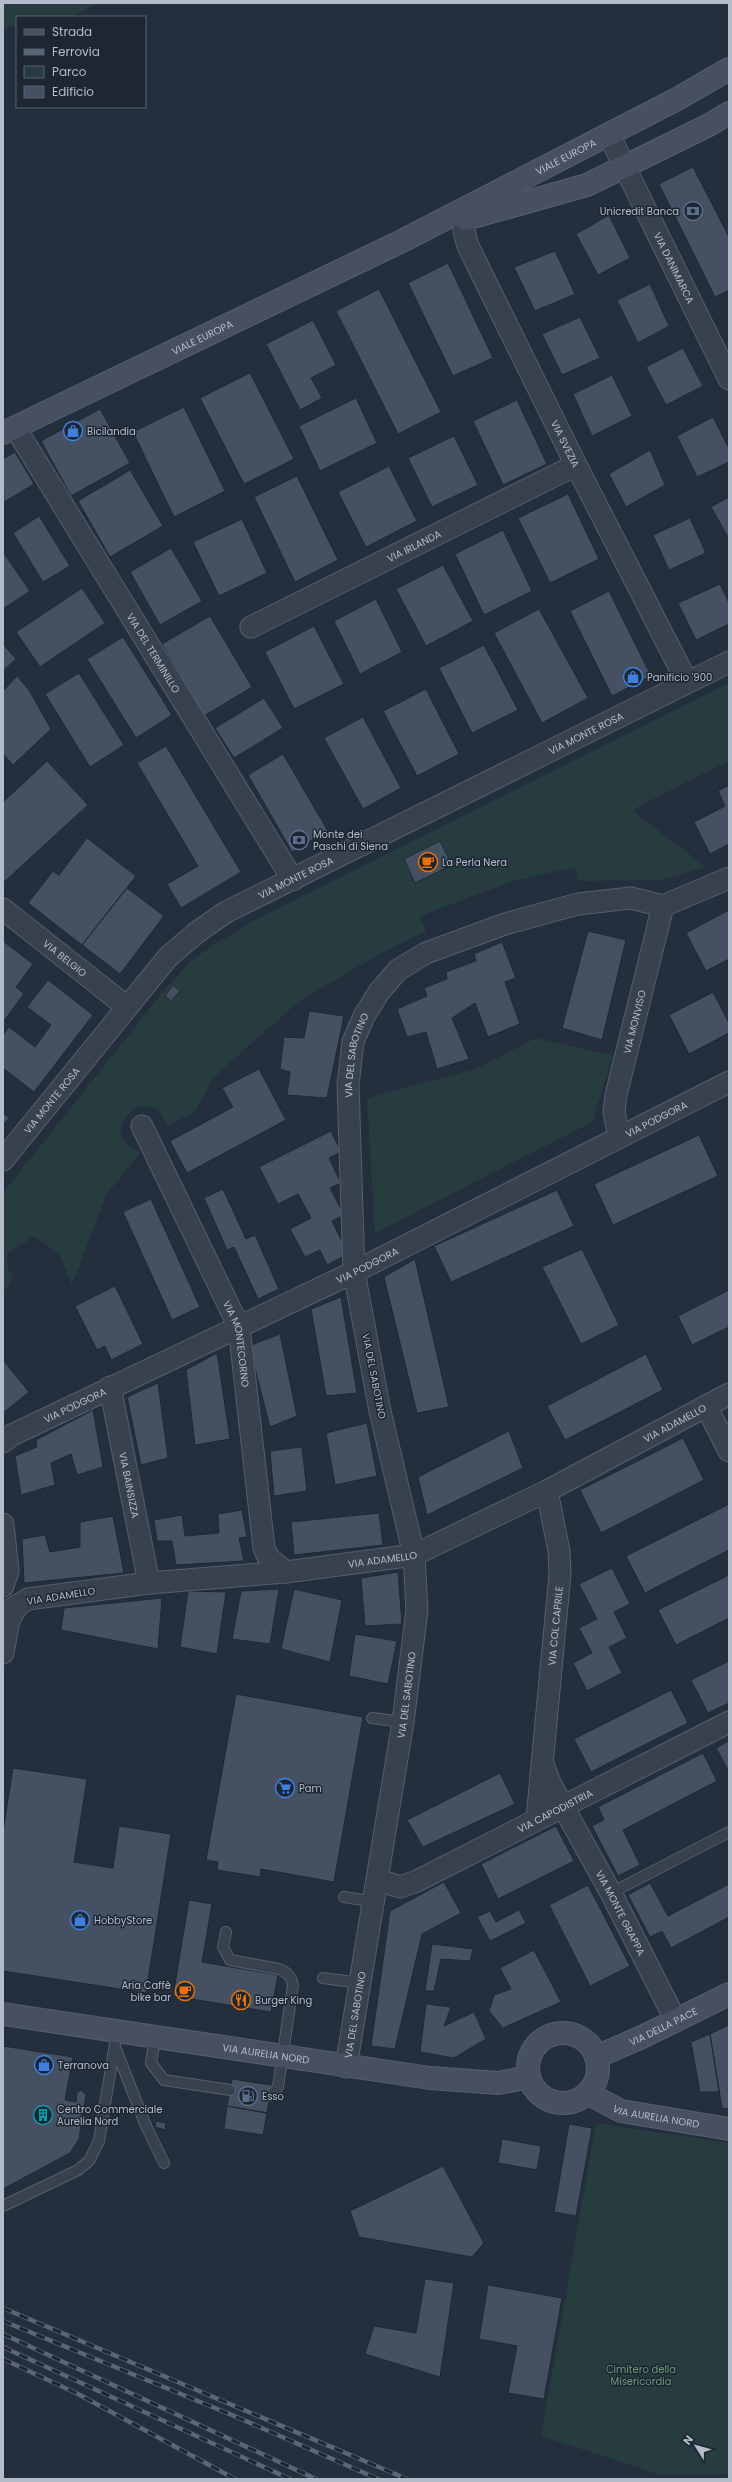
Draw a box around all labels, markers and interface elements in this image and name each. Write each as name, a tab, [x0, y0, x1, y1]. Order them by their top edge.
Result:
legend	[16, 16, 146, 108]
text: Strada	[52, 23, 92, 40]
text: Ferrovia	[52, 43, 100, 60]
text: Parco	[52, 63, 87, 80]
text: Edificio	[52, 83, 94, 100]
street label: VIALE EUROPA	[533, 134, 599, 178]
bank icon: Unicredit Banca	[682, 200, 704, 222]
place label: Unicredit Banca	[600, 204, 679, 219]
street label: VIA DANIMARCA	[650, 230, 698, 306]
street label: VIALE EUROPA	[169, 316, 236, 358]
street label: VIA SVEZIA	[547, 417, 584, 470]
shop icon: Bicilandia	[62, 420, 84, 442]
place label: Bicilandia	[87, 424, 136, 439]
street label: VIA IRLANDA	[384, 526, 444, 566]
street label: VIA DEL TERMINILLO	[123, 610, 184, 696]
shop icon: Panificio '900	[622, 666, 644, 688]
place label: Panificio '900	[647, 670, 712, 685]
street label: VIA MONTE ROSA	[546, 708, 626, 758]
place label: Monte dei Paschi di Siena	[313, 827, 388, 854]
bank icon: Monte dei Paschi di Siena	[288, 829, 310, 851]
cafe icon: La Perla Nera	[417, 851, 439, 873]
street label: VIA MONTE ROSA	[256, 852, 336, 902]
place label: La Perla Nera	[442, 855, 507, 870]
street label: VIA BELGIO	[40, 936, 90, 980]
street label: VIA MONVISO	[619, 988, 649, 1055]
street label: VIA DEL SABOTINO	[340, 1010, 372, 1098]
street label: VIA MONTE ROSA	[20, 1064, 83, 1137]
street label: VIA PODGORA	[622, 1097, 690, 1141]
street label: VIA PODGORA	[333, 1243, 401, 1287]
street label: VIA MONTECORNO	[220, 1298, 253, 1388]
street label: VIA DEL SABOTINO	[358, 1332, 390, 1420]
street label: VIA PODGORA	[41, 1384, 109, 1426]
street label: VIA ADAMELLO	[640, 1400, 709, 1446]
street label: VIA BAINSIZZA	[116, 1451, 143, 1520]
street label: VIA ADAMELLO	[347, 1547, 418, 1571]
street label: VIA ADAMELLO	[26, 1583, 97, 1609]
street label: VIA COL CAPRILE	[544, 1586, 566, 1666]
street label: VIA DEL SABOTINO	[393, 1651, 419, 1739]
supermarket icon: Pam	[274, 1777, 296, 1799]
place label: Pam	[299, 1781, 322, 1796]
street label: VIA CAPODISTRIA	[515, 1785, 596, 1836]
street label: VIA MONTE GRAPPA	[592, 1867, 649, 1958]
shop icon: HobbyStore	[69, 1909, 91, 1931]
place label: HobbyStore	[94, 1913, 152, 1928]
street label: VIA DEL SABOTINO	[340, 1970, 369, 2059]
place label: Aria Caffè bike bar	[121, 1978, 171, 2005]
cafe icon: Aria Caffè bike bar	[174, 1980, 196, 2002]
restaurant icon: Burger King	[230, 1989, 252, 2011]
place label: Burger King	[255, 1993, 312, 2008]
street label: VIA DELLA PACE	[627, 2003, 700, 2049]
street label: VIA AURELIA NORD	[222, 2040, 311, 2067]
shop icon: Terranova	[33, 2054, 55, 2076]
place label: Terranova	[58, 2058, 109, 2073]
fuel station icon: Esso	[237, 2085, 259, 2107]
place label: Esso	[262, 2089, 284, 2104]
street label: VIA AURELIA NORD	[610, 2100, 701, 2131]
place label: Centro Commerciale Aurelia Nord	[57, 2102, 162, 2129]
building icon: Centro Commerciale Aurelia Nord	[32, 2104, 54, 2126]
park label: Cimitero della Misericordia	[606, 2362, 676, 2389]
north arrow	[676, 2426, 716, 2466]
text: N	[679, 2432, 697, 2448]

